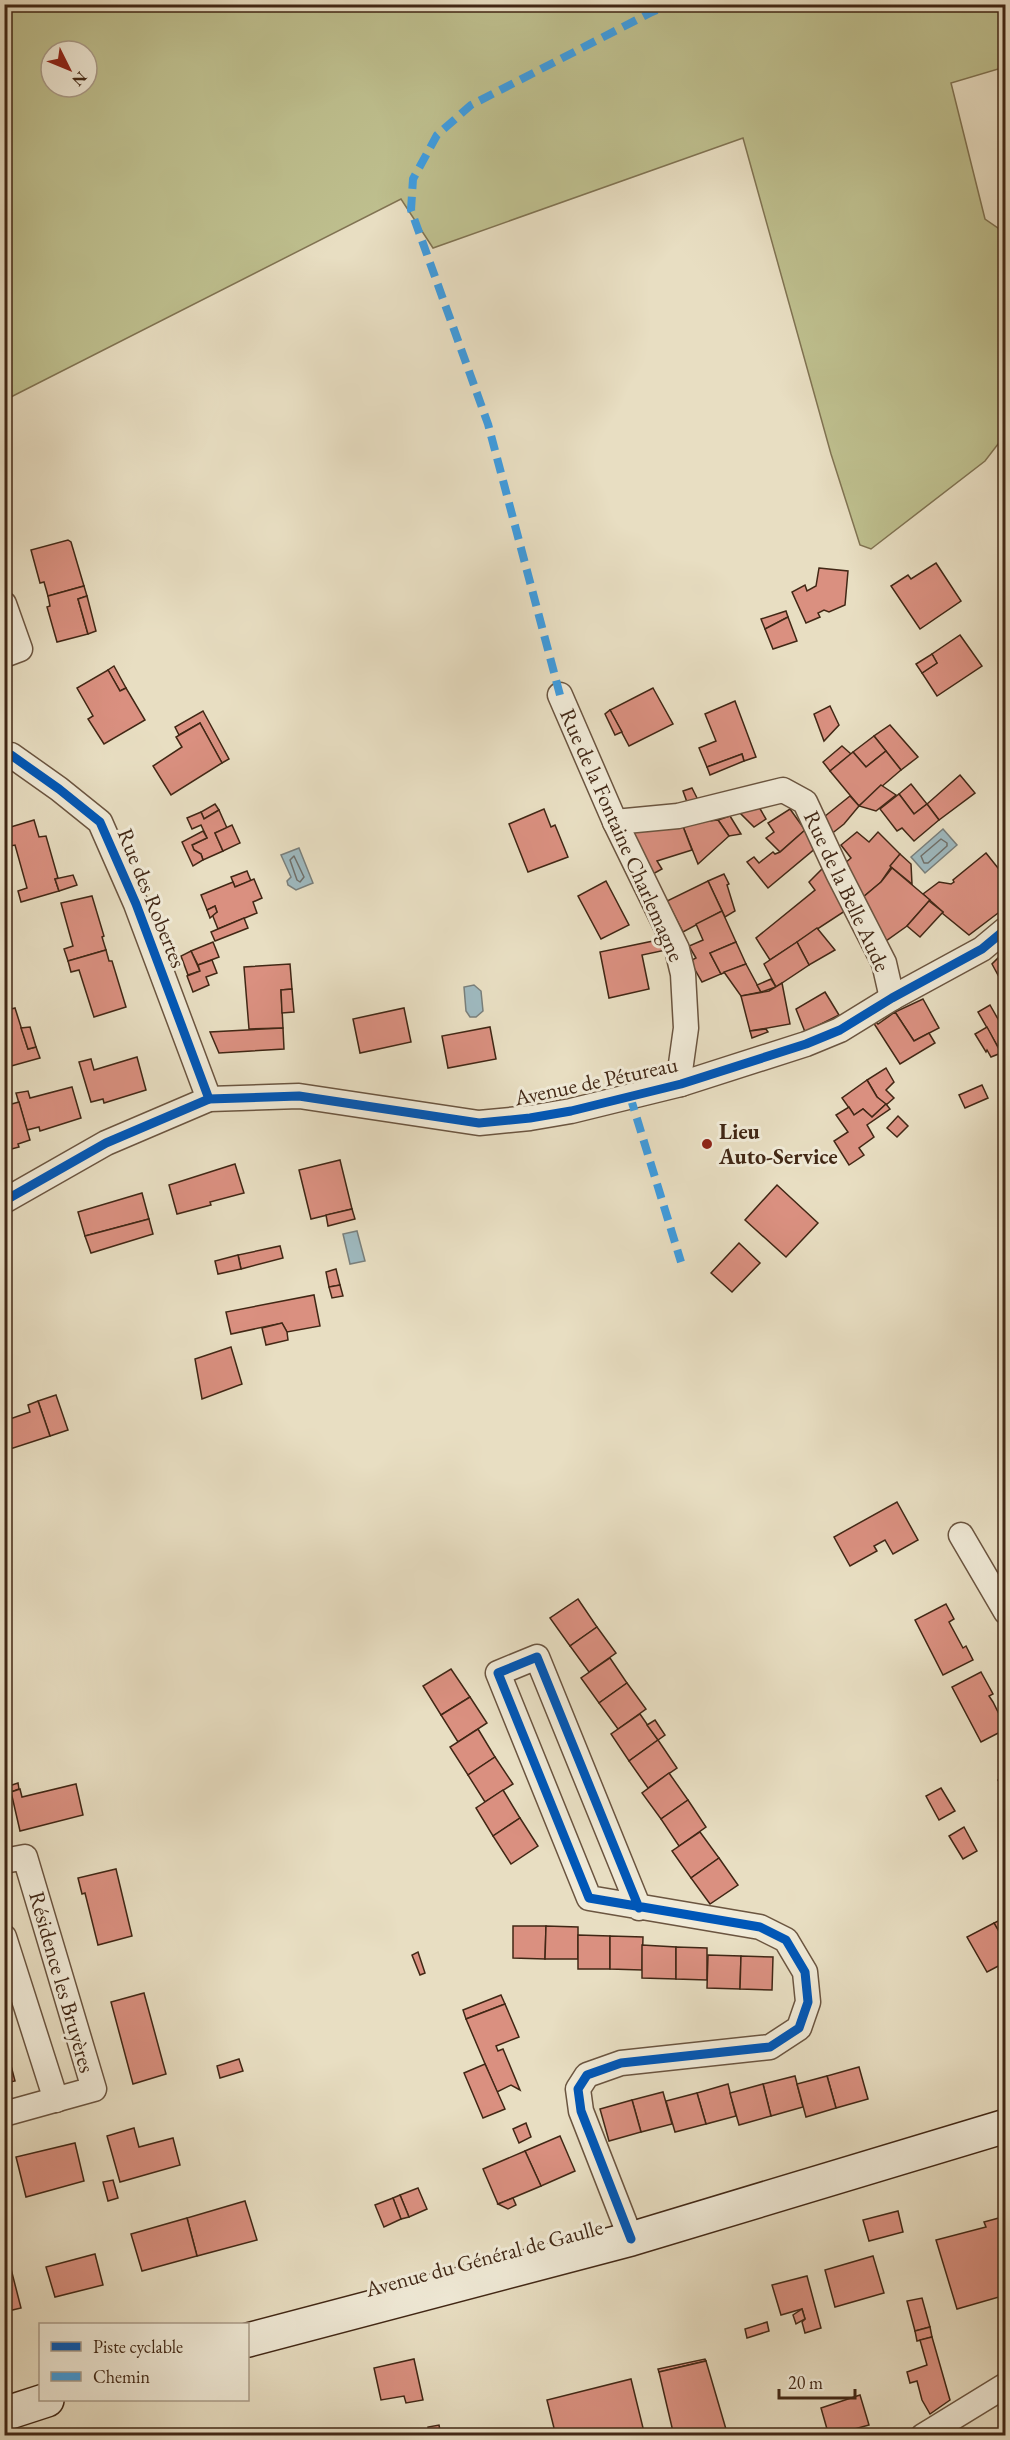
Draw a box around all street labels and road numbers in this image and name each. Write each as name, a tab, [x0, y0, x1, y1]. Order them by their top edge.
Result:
street label: Rue de la Fontaine Charlemagne	[553, 704, 691, 967]
street label: Rue de la Belle Aude	[797, 806, 897, 977]
street label: Rue des Robertes	[111, 824, 193, 972]
street label: Avenue de Pétureau	[511, 1049, 681, 1113]
street label: Résidence les Bruyères	[22, 1888, 102, 2076]
street label: Avenue du Général de Gaulle	[361, 2212, 606, 2304]

